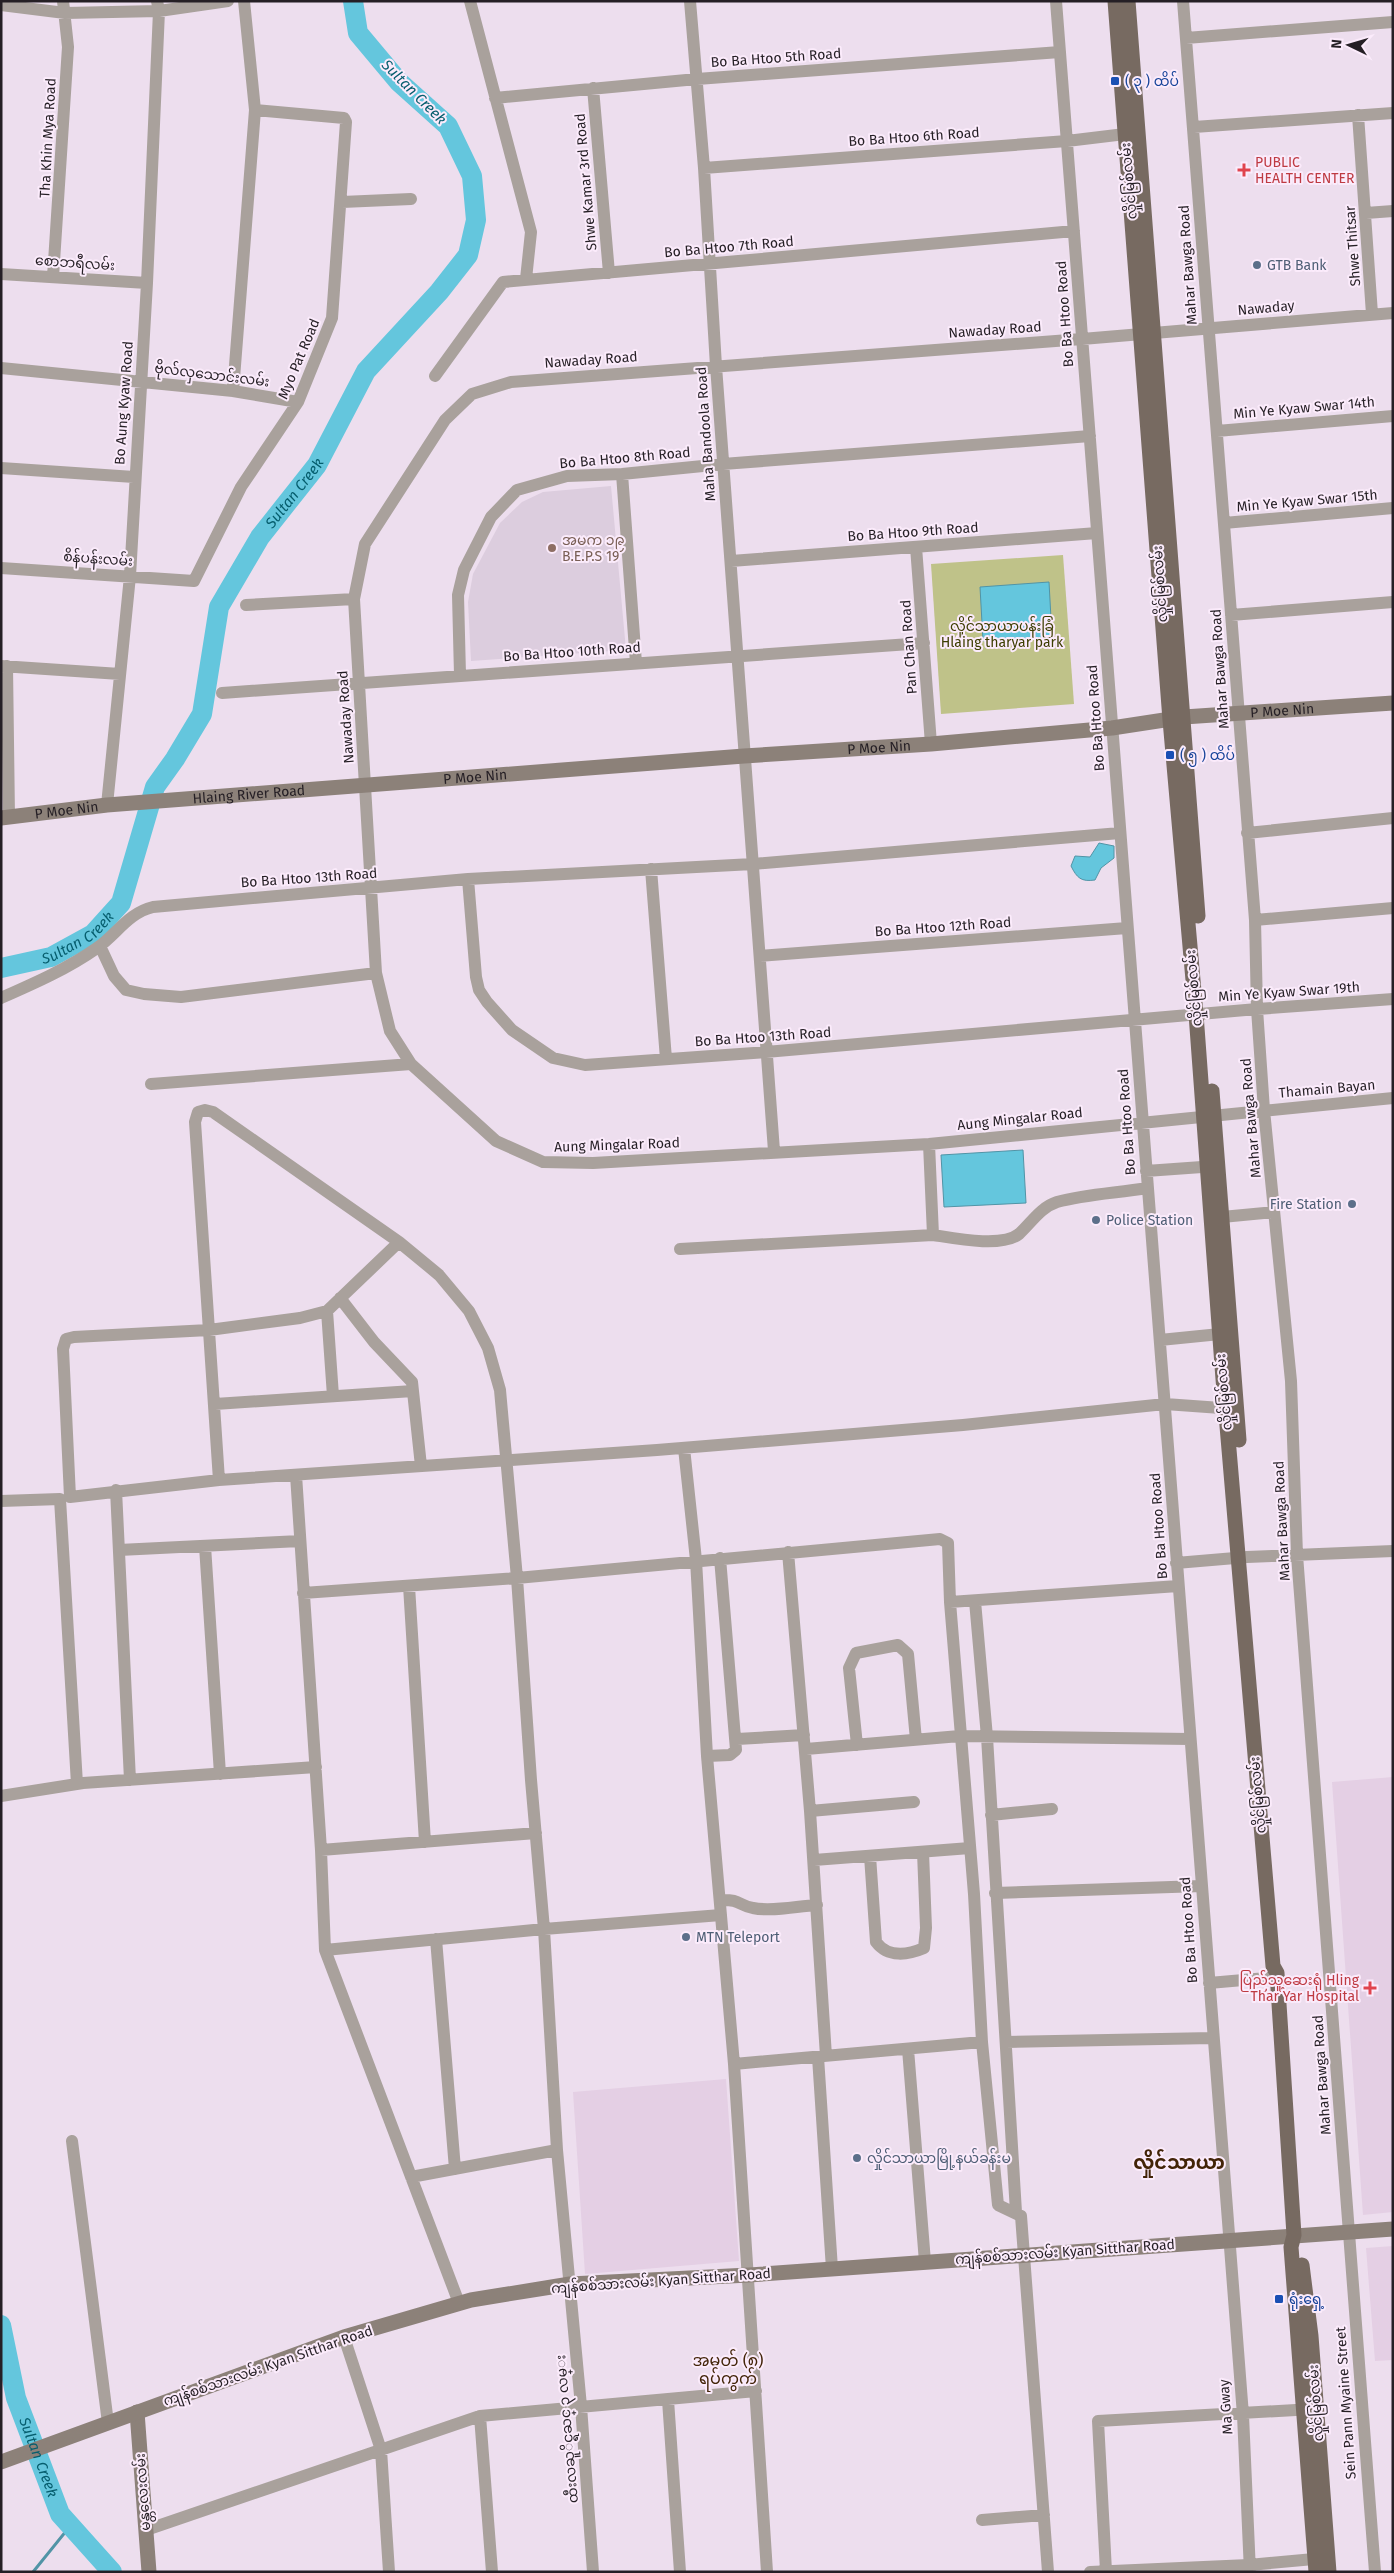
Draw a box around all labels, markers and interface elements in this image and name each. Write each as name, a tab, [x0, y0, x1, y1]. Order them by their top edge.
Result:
north arrow	[1324, 20, 1374, 70]
text: N	[1328, 39, 1345, 49]
street label: Bo Ba Htoo 5th Road	[710, 45, 842, 71]
water label: Sultan Creek	[377, 55, 450, 128]
place label: ( ၃ ) ထိပ်	[1125, 71, 1179, 93]
marker: ( ၃ ) ထိပ်	[1109, 75, 1121, 87]
street label: Tha Khin Mya Road	[36, 78, 60, 198]
street label: Shwe Kamar 3rd Road	[572, 112, 600, 252]
street label: Bo Ba Htoo 6th Road	[848, 124, 980, 150]
street label: လှိုင်မြစ်လမ်း	[1115, 142, 1144, 220]
place label: PUBLIC HEALTH CENTER	[1255, 154, 1355, 187]
marker: PUBLIC HEALTH CENTER	[1237, 163, 1251, 177]
street label: Mahar Bawga Road	[1175, 204, 1201, 326]
street label: Shwe Thitsar	[1342, 204, 1364, 287]
street label: Bo Ba Htoo 7th Road	[663, 233, 795, 261]
street label: စောဘရီလမ်း	[34, 250, 116, 277]
place label: GTB Bank	[1267, 257, 1327, 274]
marker: GTB Bank	[1251, 259, 1263, 271]
street label: Bo Ba Htoo Road	[1053, 260, 1077, 368]
street label: Nawaday	[1237, 297, 1295, 319]
street label: Myo Pat Road	[274, 316, 324, 402]
street label: Nawaday Road	[948, 318, 1042, 342]
street label: Bo Aung Kyaw Road	[111, 340, 137, 466]
street label: Nawaday Road	[544, 348, 638, 372]
street label: ဗိုလ်လှသောင်းလမ်း	[153, 358, 271, 393]
street label: Maha Bandoola Road	[693, 366, 719, 502]
street label: Min Ye Kyaw Swar 14th	[1233, 393, 1375, 423]
street label: Bo Ba Htoo 8th Road	[559, 444, 691, 472]
water label: Sultan Creek	[261, 455, 328, 533]
street label: Min Ye Kyaw Swar 15th	[1236, 486, 1378, 516]
street label: Bo Ba Htoo 9th Road	[847, 519, 979, 545]
place label: အမက ၁၉ B.E.P.S 19	[562, 532, 625, 565]
marker: အမက ၁၉ B.E.P.S 19	[546, 542, 558, 554]
street label: လှိုင်မြစ်လမ်း	[1147, 545, 1174, 623]
street label: စိန်ပန်းလမ်း	[62, 546, 134, 573]
street label: Pan Chan Road	[897, 599, 921, 695]
street label: Mahar Bawga Road	[1207, 608, 1233, 730]
park label: လှိုင်သာယာပန်းခြံ Hlaing tharyar park	[941, 616, 1064, 651]
street label: Bo Ba Htoo 10th Road	[503, 639, 641, 665]
street label: Bo Ba Htoo Road	[1084, 664, 1108, 772]
street label: Nawaday Road	[334, 670, 358, 764]
street label: P Moe Nin	[1250, 700, 1315, 721]
street label: P Moe Nin	[847, 737, 912, 758]
place label: ( ၅ ) ထိပ်	[1180, 745, 1235, 767]
marker: ( ၅ ) ထိပ်	[1164, 749, 1176, 761]
street label: P Moe Nin	[443, 766, 508, 788]
street label: Hlaing River Road	[192, 781, 306, 807]
street label: P Moe Nin	[34, 798, 99, 822]
street label: Bo Ba Htoo 13th Road	[240, 865, 378, 891]
water label: Sultan Creek	[39, 908, 118, 968]
street label: Bo Ba Htoo 12th Road	[874, 914, 1012, 940]
street label: လှိုင်မြစ်လမ်း	[1180, 949, 1209, 1027]
street label: Min Ye Kyaw Swar 19th	[1218, 979, 1360, 1005]
street label: Bo Ba Htoo 13th Road	[694, 1024, 832, 1050]
street label: Mahar Bawga Road	[1237, 1057, 1265, 1179]
street label: Bo Ba Htoo Road	[1115, 1068, 1139, 1176]
street label: Thamain Bayan	[1278, 1076, 1376, 1102]
street label: Aung Mingalar Road	[956, 1104, 1084, 1134]
street label: Aung Mingalar Road	[554, 1134, 680, 1156]
place label: Fire Station	[1270, 1196, 1342, 1213]
marker: Fire Station	[1346, 1198, 1358, 1210]
place label: Police Station	[1106, 1212, 1193, 1229]
marker: Police Station	[1090, 1214, 1102, 1226]
street label: လှိုင်မြစ်လမ်း	[1210, 1353, 1239, 1431]
street label: Mahar Bawga Road	[1270, 1461, 1294, 1581]
street label: Bo Ba Htoo Road	[1147, 1472, 1171, 1580]
street label: လှိုင်မြစ်လမ်း	[1244, 1756, 1273, 1834]
street label: Bo Ba Htoo Road	[1177, 1876, 1201, 1984]
place label: MTN Teleport	[696, 1929, 781, 1946]
marker: MTN Teleport	[680, 1931, 692, 1943]
place label: ပြည်သူ့ဆေးရုံ Hling Thar Yar Hospital	[1239, 1970, 1360, 2005]
marker: ပြည်သူ့ဆေးရုံ Hling Thar Yar Hospital	[1363, 1981, 1377, 1995]
street label: Mahar Bawga Road	[1309, 2014, 1335, 2136]
place label: လှိုင်သာယာမြို့နယ်ခန်းမ	[867, 2148, 1011, 2170]
district label: လှိုင်သာယာ	[1133, 2149, 1225, 2178]
marker: လှိုင်သာယာမြို့နယ်ခန်းမ	[851, 2152, 863, 2164]
street label: ကျန်စစ်သားလမ်း Kyan Sitthar Road	[954, 2234, 1176, 2271]
street label: ကျန်စစ်သားလမ်း Kyan Sitthar Road	[550, 2263, 772, 2300]
place label: ရုံးရှေ့	[1289, 2291, 1325, 2311]
marker: ရုံးရှေ့	[1273, 2293, 1285, 2305]
street label: ကျန်စစ်သားလမ်း Kyan Sitthar Road	[160, 2320, 376, 2413]
street label: Sein Pann Myaine Street	[1332, 2325, 1360, 2480]
district label: အမှတ် (၈) ရပ်ကွက်	[693, 2349, 763, 2392]
street label: ထီးလႀူိင္ရႀင္ ၃ လမ္း	[550, 2354, 585, 2504]
street label: လှိုင်မြစ်လမ်း	[1303, 2364, 1330, 2442]
street label: Ma Gway	[1216, 2379, 1236, 2435]
water label: Sultan Creek	[15, 2414, 62, 2500]
street label: မန္တလေးလမ်း	[130, 2452, 157, 2531]

